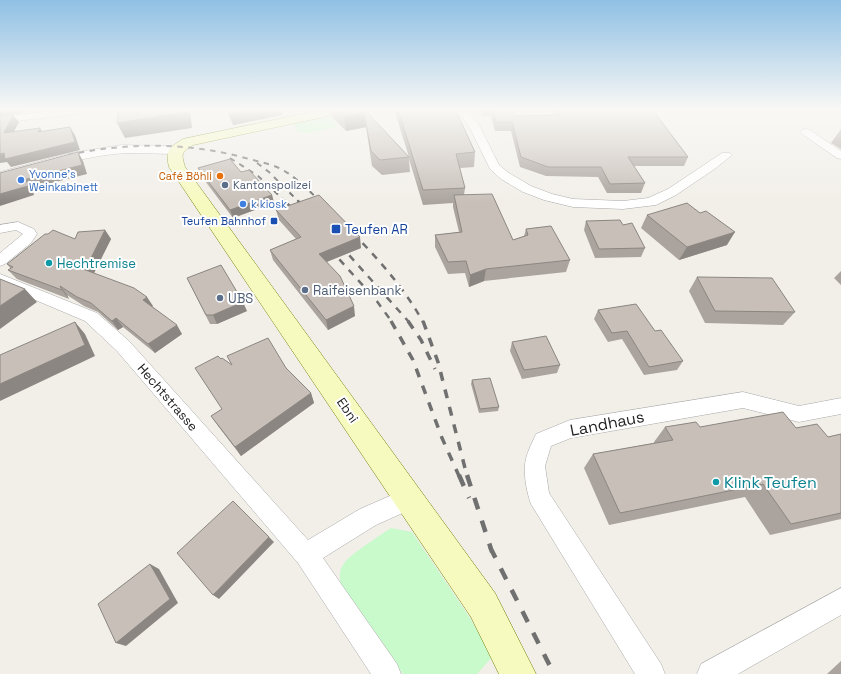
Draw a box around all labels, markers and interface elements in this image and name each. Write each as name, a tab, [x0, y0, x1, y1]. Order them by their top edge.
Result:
place label: Yvonne's Weinkabinett	[29, 167, 99, 194]
place label: Café Böhli	[159, 169, 212, 183]
marker: Café Böhli	[215, 171, 225, 181]
marker: Yvonne's Weinkabinett	[16, 175, 26, 185]
place label: Kantonspolizei	[233, 178, 311, 192]
marker: Kantonspolizei	[220, 180, 230, 190]
place label: k kiosk	[251, 197, 287, 211]
marker: k kiosk	[238, 199, 248, 209]
place label: Teufen Bahnhof	[181, 214, 266, 228]
marker: Teufen Bahnhof	[269, 216, 279, 226]
place label: Teufen AR	[345, 221, 408, 238]
marker: Teufen AR	[330, 223, 342, 235]
place label: Hechtremise	[57, 255, 136, 272]
marker: Hechtremise	[44, 258, 54, 268]
place label: Raifeisenbank	[313, 282, 402, 299]
marker: Raifeisenbank	[300, 285, 310, 295]
place label: UBS	[228, 290, 253, 307]
marker: UBS	[215, 293, 225, 303]
street label: Hechtstrasse	[134, 360, 202, 435]
street label: Ebni	[333, 394, 362, 426]
street label: Landhaus	[568, 406, 646, 441]
place label: Klink Teufen	[724, 472, 817, 493]
marker: Klink Teufen	[711, 477, 721, 487]

